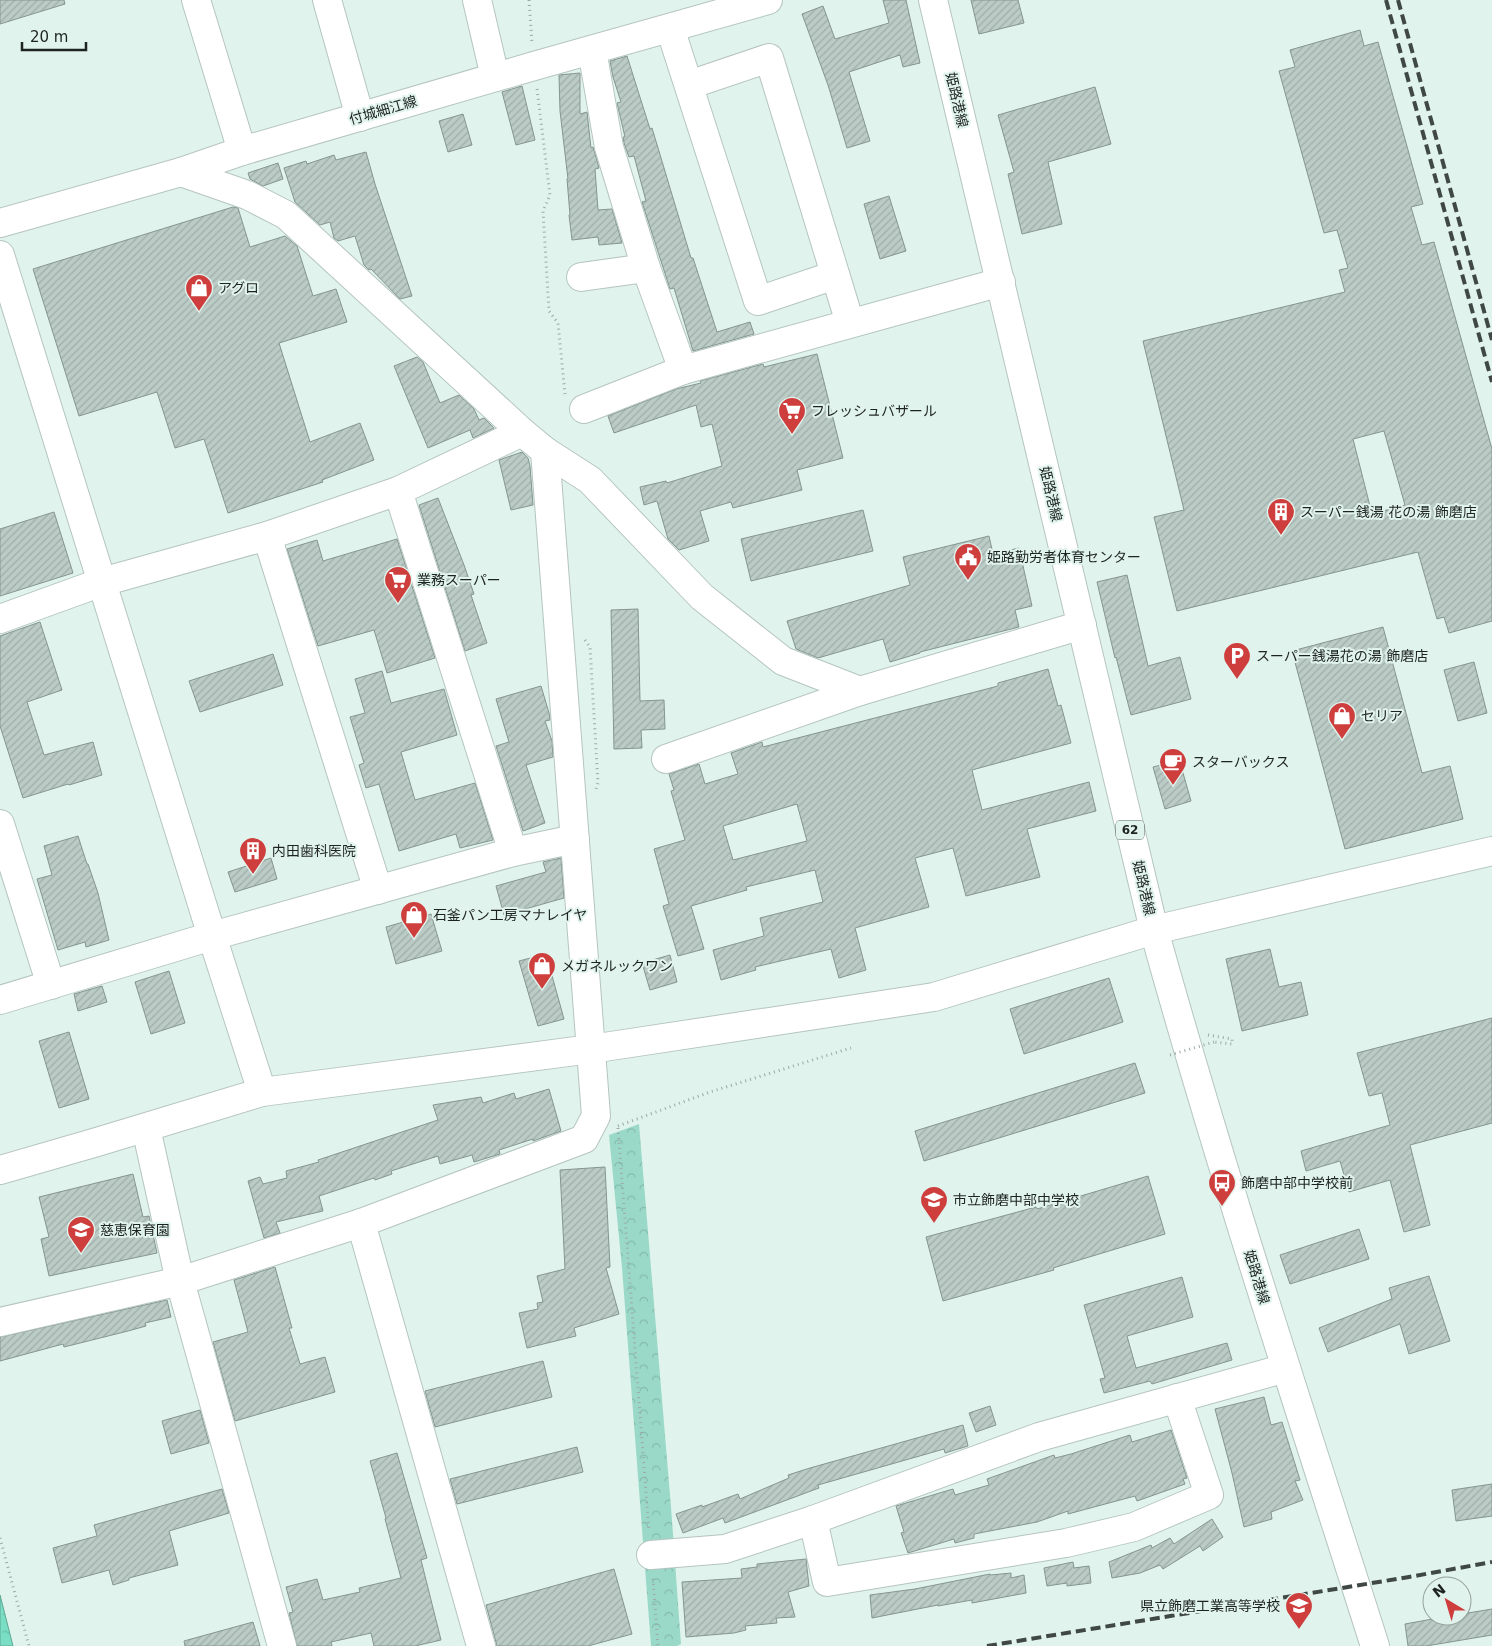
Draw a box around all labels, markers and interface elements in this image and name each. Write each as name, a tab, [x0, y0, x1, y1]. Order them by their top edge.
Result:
scale bar	[22, 20, 86, 52]
text: 20 m	[30, 28, 68, 46]
street label: 姫路港線	[943, 71, 971, 129]
street label: 付城細江線	[347, 93, 419, 127]
shop icon: アグロ	[184, 273, 214, 312]
place label: アグロ	[218, 280, 259, 296]
supermarket icon: フレッシュバザール	[777, 396, 807, 435]
place label: フレッシュバザール	[811, 403, 937, 419]
street label: 姫路港線	[1037, 465, 1065, 523]
building icon: スーパー銭湯 花の湯 飾磨店	[1266, 497, 1296, 536]
place label: スーパー銭湯 花の湯 飾磨店	[1300, 504, 1477, 520]
public building icon: 姫路勤労者体育センター	[953, 542, 983, 581]
place label: 姫路勤労者体育センター	[987, 549, 1141, 565]
supermarket icon: 業務スーパー	[383, 565, 413, 604]
place label: 業務スーパー	[417, 572, 501, 588]
parking icon: スーパー銭湯花の湯 飾磨店	[1222, 641, 1252, 680]
place label: スーパー銭湯花の湯 飾磨店	[1256, 648, 1428, 664]
shop icon: セリア	[1327, 701, 1357, 740]
place label: セリア	[1361, 708, 1403, 724]
cafe icon: スターバックス	[1158, 747, 1188, 786]
place label: スターバックス	[1192, 754, 1289, 770]
road number: 62	[1116, 820, 1144, 840]
building icon: 内田歯科医院	[238, 836, 268, 875]
place label: 内田歯科医院	[272, 843, 356, 859]
street label: 姫路港線	[1130, 859, 1158, 917]
shop icon: 石釜パン工房マナレイヤ	[399, 900, 429, 939]
place label: 石釜パン工房マナレイヤ	[433, 907, 587, 923]
shop icon: メガネルックワン	[527, 951, 557, 990]
place label: メガネルックワン	[561, 958, 673, 974]
bus stop icon: 飾磨中部中学校前	[1207, 1168, 1237, 1207]
place label: 飾磨中部中学校前	[1241, 1175, 1353, 1191]
school or university icon: 市立飾磨中部中学校	[919, 1185, 949, 1224]
place label: 市立飾磨中部中学校	[953, 1192, 1079, 1208]
school or university icon: 慈恵保育園	[66, 1215, 96, 1254]
place label: 慈恵保育園	[100, 1222, 170, 1238]
street label: 姫路港線	[1241, 1248, 1273, 1306]
north arrow	[1422, 1576, 1472, 1626]
text: N	[1429, 1581, 1449, 1601]
school or university icon: 県立飾磨工業高等学校	[1284, 1591, 1314, 1630]
place label: 県立飾磨工業高等学校	[1140, 1598, 1280, 1614]

